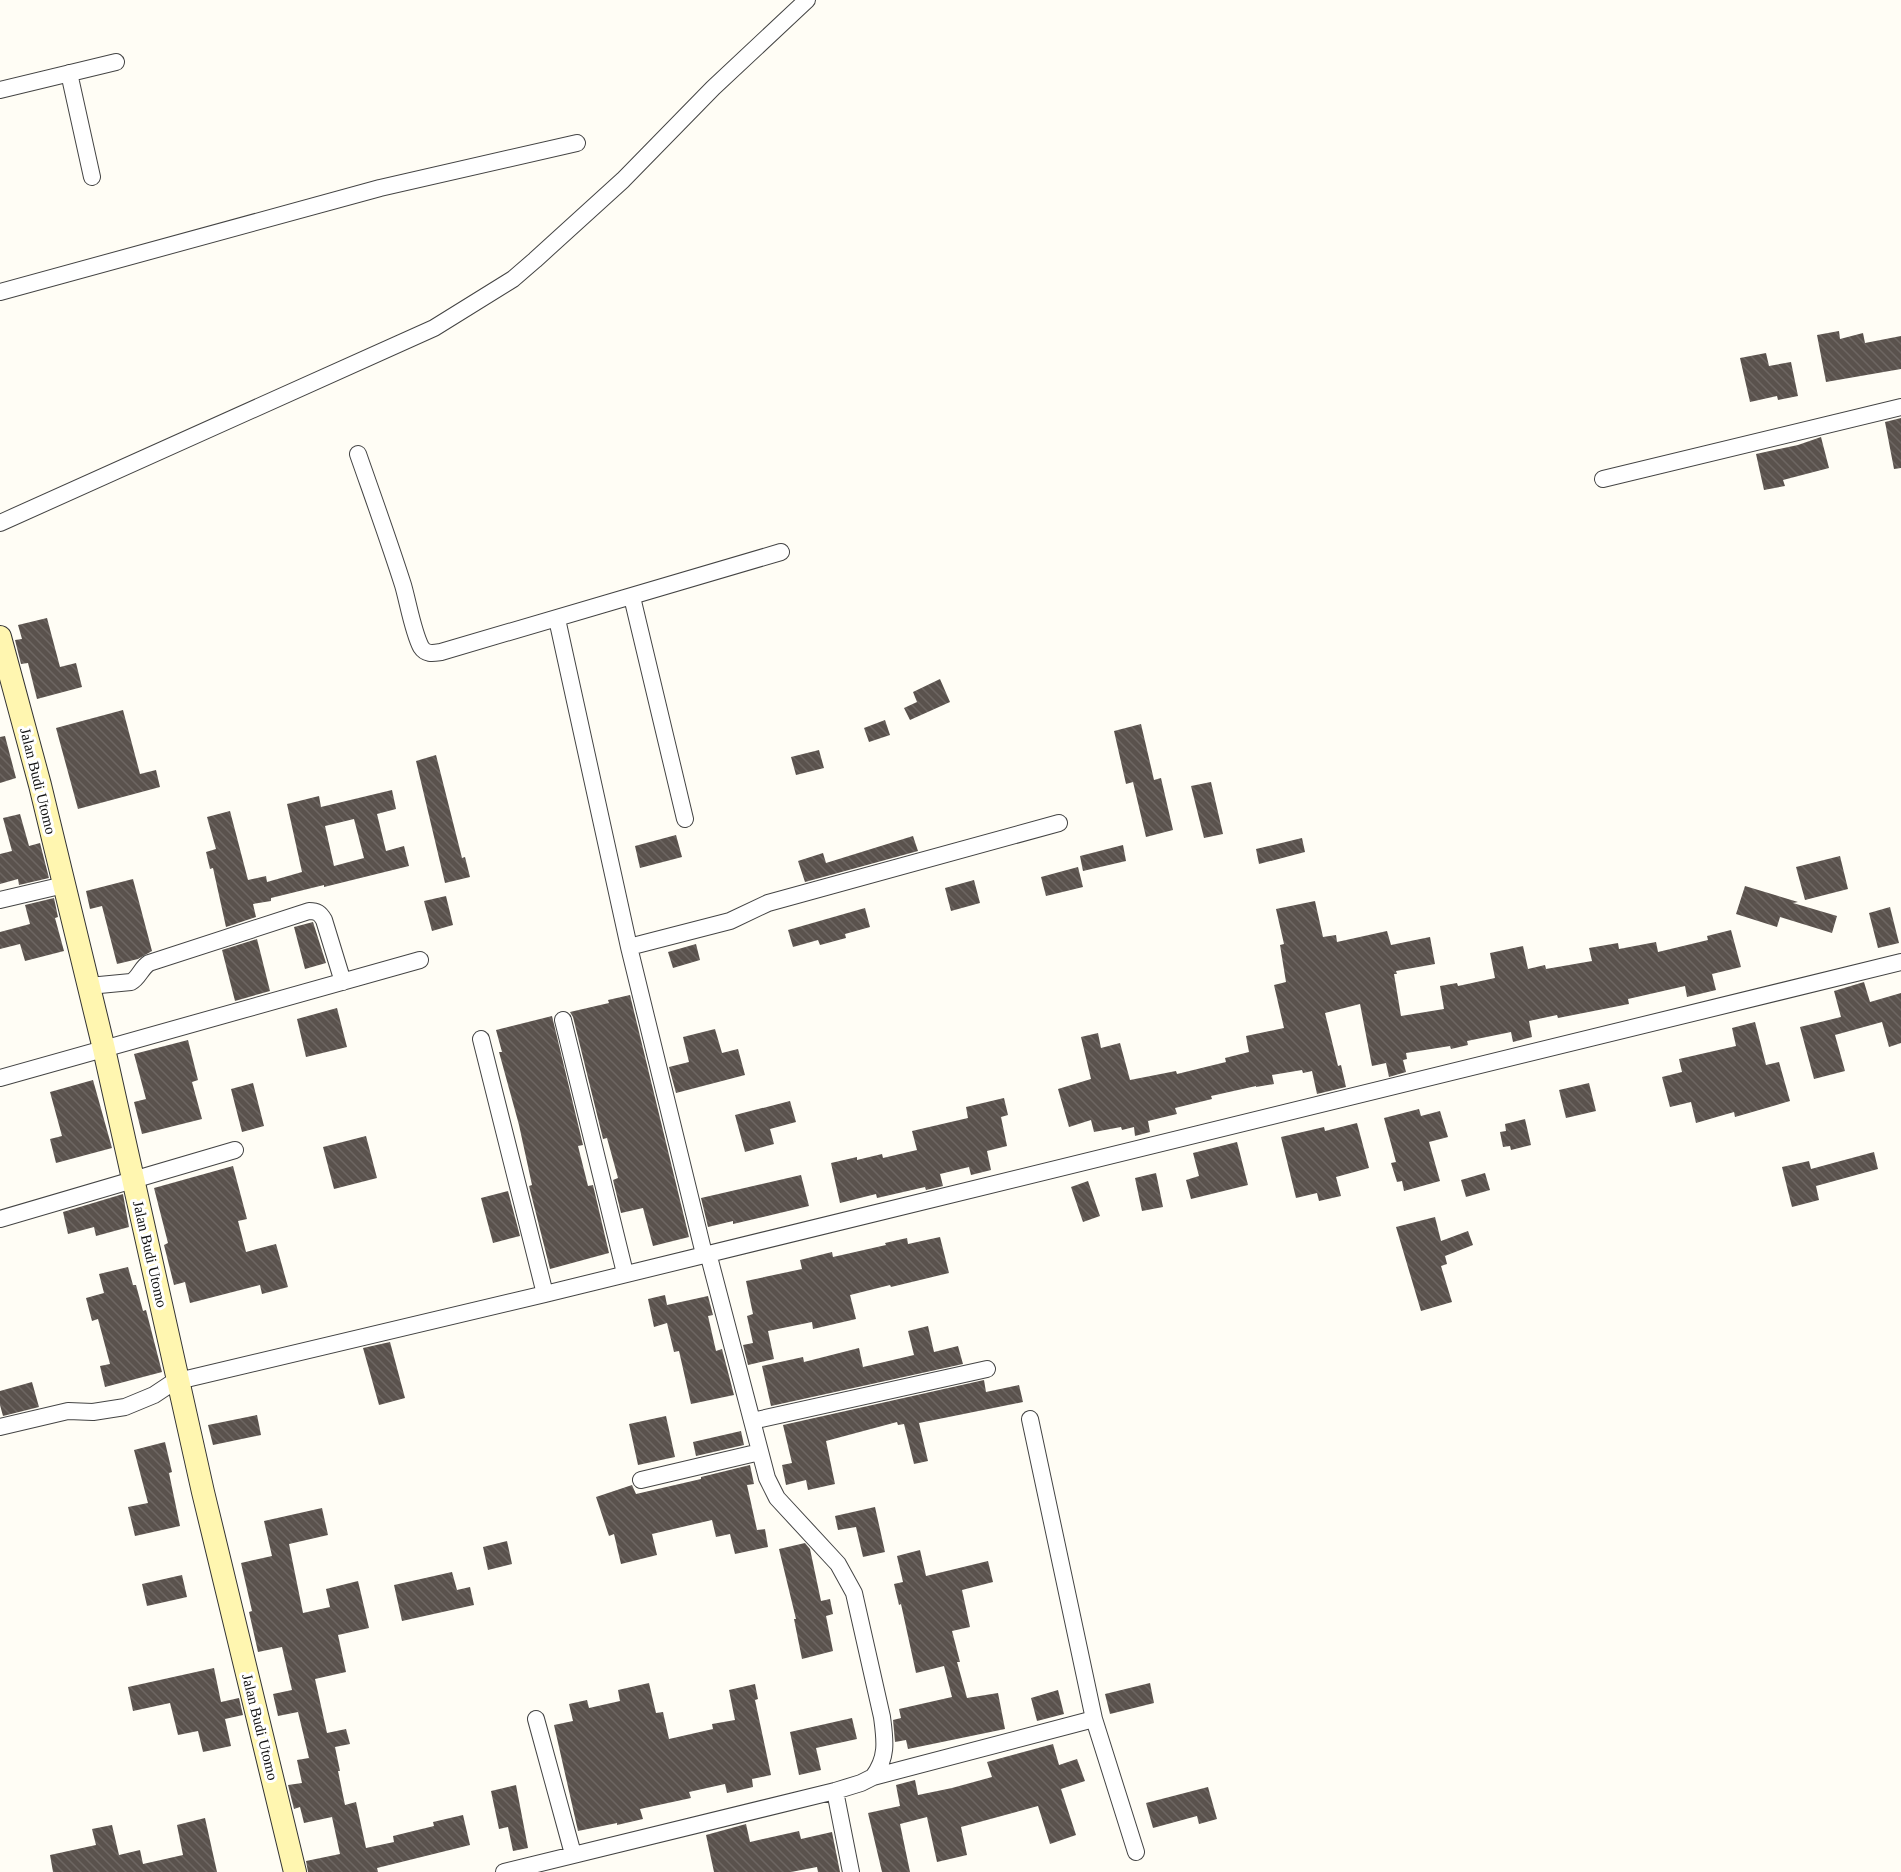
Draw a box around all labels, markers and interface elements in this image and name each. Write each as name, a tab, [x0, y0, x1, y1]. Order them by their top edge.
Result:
street label: Jalan Budi Utomo	[17, 726, 59, 836]
street label: Jalan Budi Utomo	[130, 1199, 170, 1309]
street label: Jalan Budi Utomo	[239, 1672, 281, 1782]

